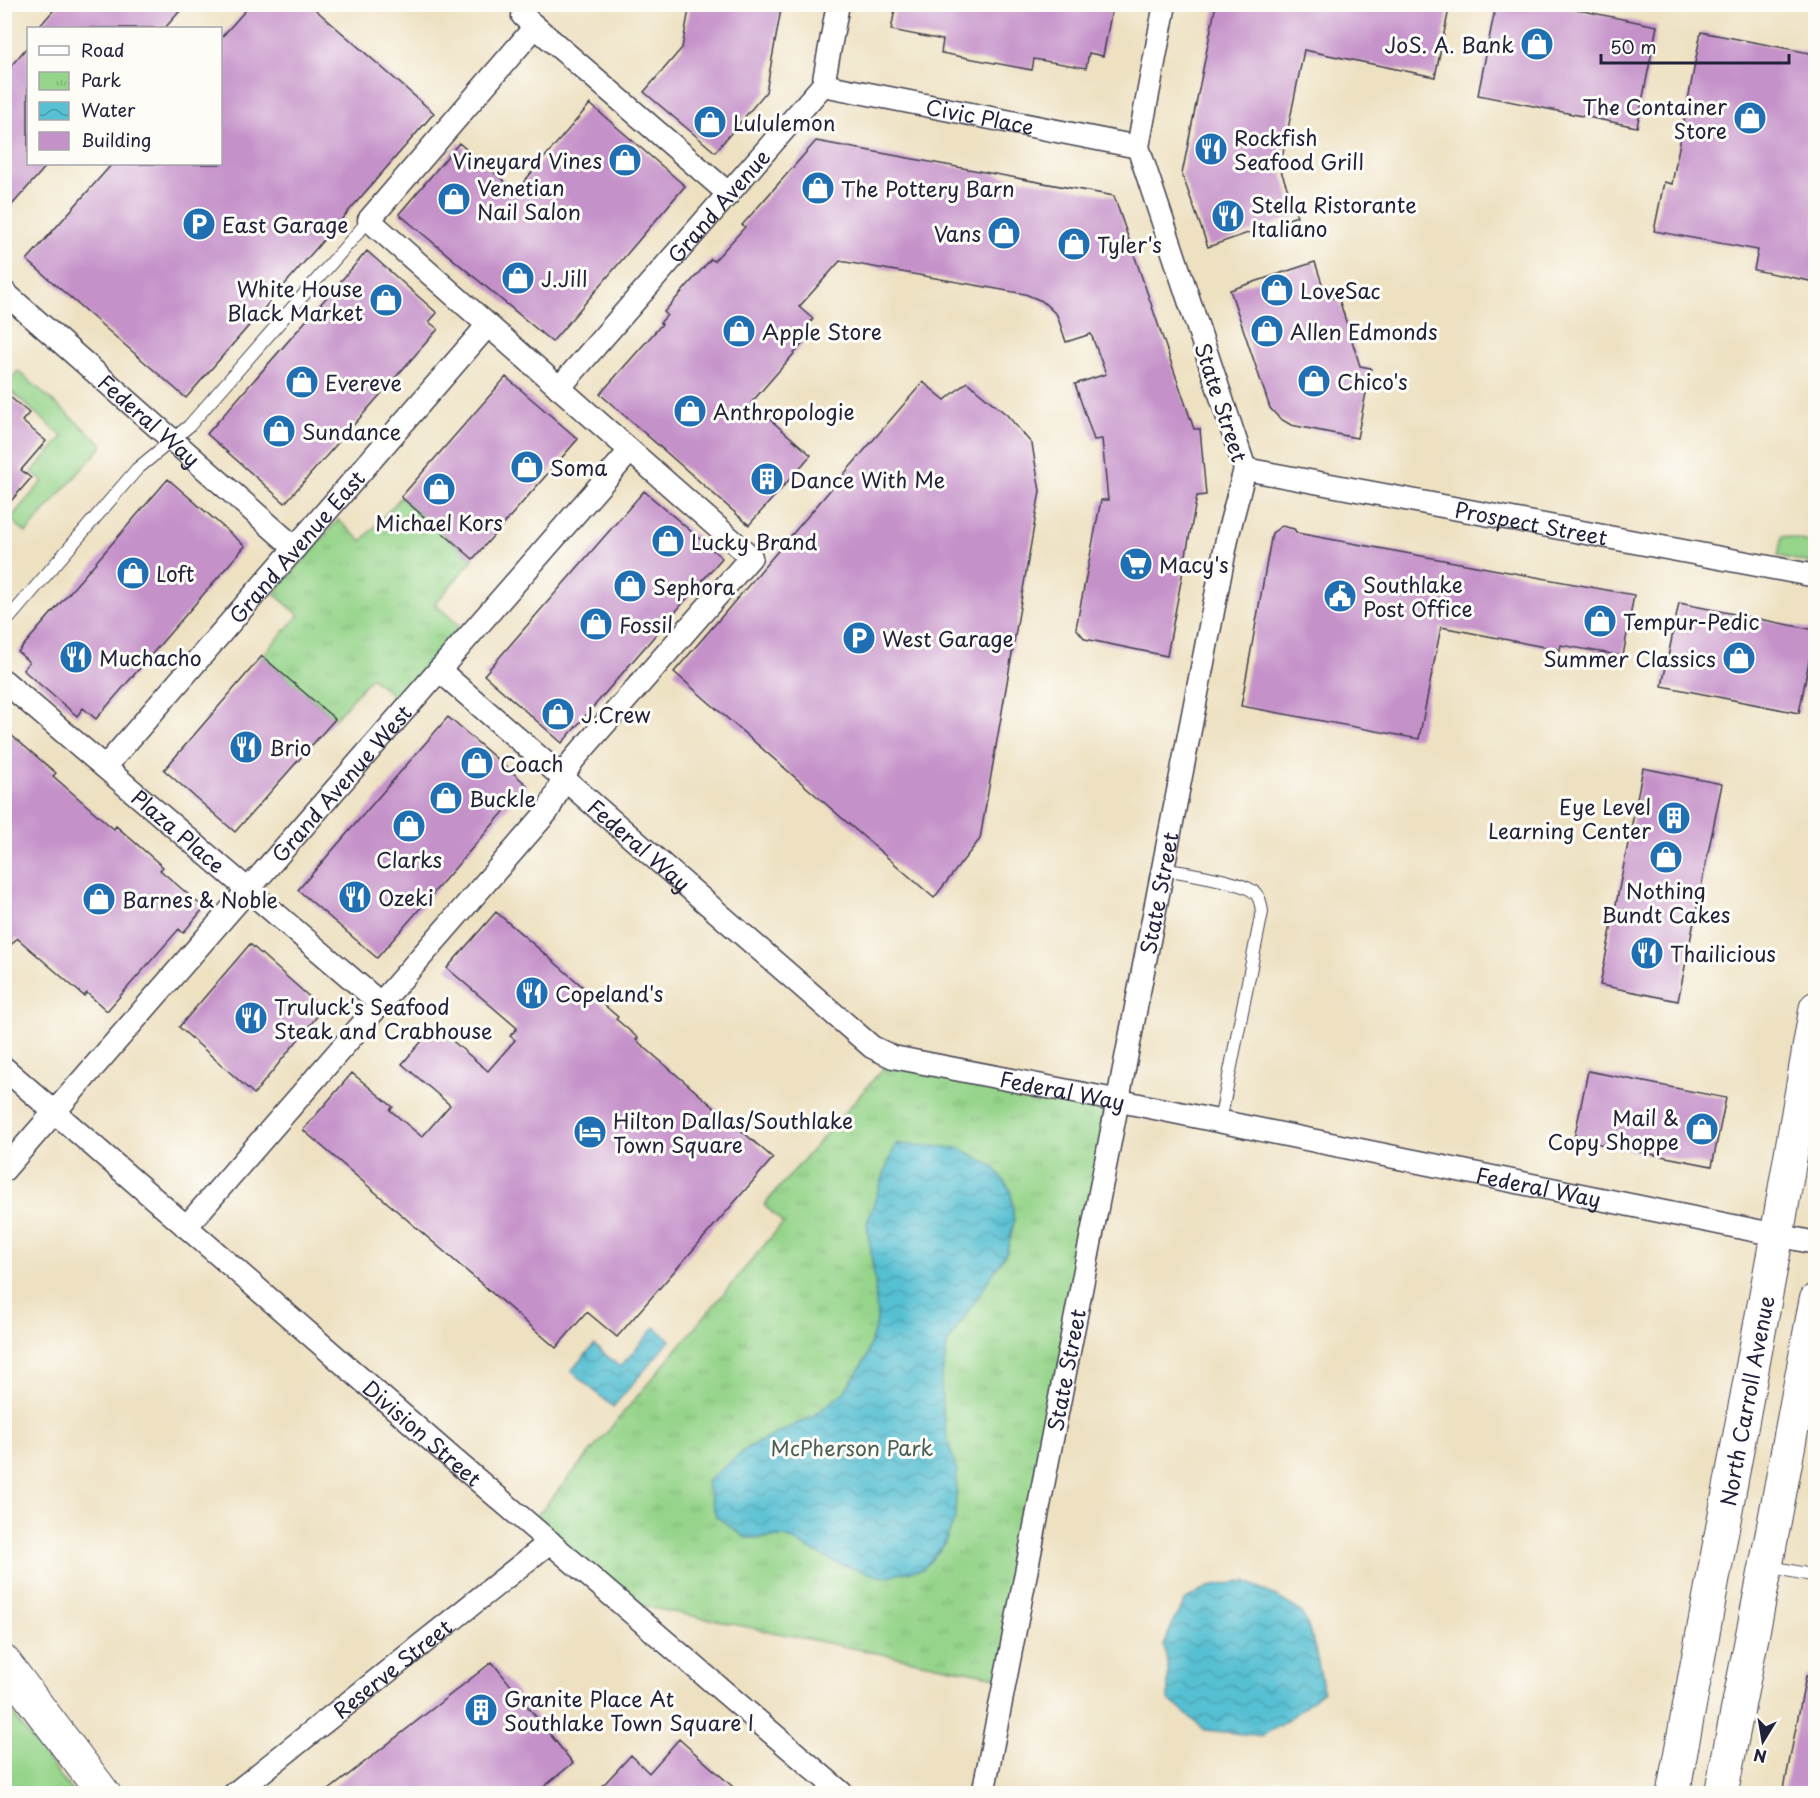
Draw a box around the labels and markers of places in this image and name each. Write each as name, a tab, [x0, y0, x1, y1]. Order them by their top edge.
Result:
shop icon: JoS. A. Bank	[1519, 26, 1555, 62]
place label: JoS. A. Bank	[1384, 28, 1514, 60]
place label: The Container Store	[1583, 90, 1727, 146]
shop icon: The Container Store	[1732, 100, 1768, 136]
shop icon: Lululemon	[692, 104, 728, 140]
place label: Lululemon	[733, 106, 836, 138]
place label: Rockfish Seafood Grill	[1234, 121, 1364, 177]
restaurant icon: Rockfish Seafood Grill	[1193, 131, 1229, 167]
shop icon: Vineyard Vines	[607, 142, 643, 178]
place label: Vineyard Vines	[452, 144, 602, 176]
shop icon: The Pottery Barn	[800, 170, 836, 206]
place label: Venetian Nail Salon	[477, 171, 581, 227]
place label: The Pottery Barn	[841, 172, 1015, 204]
shop icon: Venetian Nail Salon	[436, 181, 472, 217]
place label: Stella Ristorante Italiano	[1251, 188, 1417, 244]
restaurant icon: Stella Ristorante Italiano	[1210, 198, 1246, 234]
parking icon: East Garage	[181, 206, 217, 242]
place label: East Garage	[222, 208, 348, 240]
shop icon: Vans	[986, 215, 1022, 251]
place label: Vans	[934, 217, 981, 249]
shop icon: Tyler's	[1056, 226, 1092, 262]
place label: Tyler's	[1097, 228, 1162, 260]
shop icon: J.Jill	[500, 260, 536, 296]
place label: J.Jill	[541, 262, 587, 294]
place label: White House Black Market	[227, 272, 363, 328]
shop icon: LoveSac	[1259, 272, 1295, 308]
place label: LoveSac	[1300, 274, 1381, 306]
shop icon: White House Black Market	[368, 282, 404, 318]
shop icon: Apple Store	[721, 313, 757, 349]
shop icon: Allen Edmonds	[1249, 313, 1285, 349]
place label: Apple Store	[762, 315, 882, 347]
place label: Allen Edmonds	[1290, 315, 1438, 347]
shop icon: Chico's	[1296, 363, 1332, 399]
shop icon: Evereve	[284, 364, 320, 400]
place label: Chico's	[1337, 365, 1408, 397]
place label: Evereve	[325, 366, 402, 398]
shop icon: Anthropologie	[672, 393, 708, 429]
place label: Anthropologie	[713, 395, 855, 427]
shop icon: Sundance	[261, 413, 297, 449]
place label: Sundance	[302, 415, 401, 447]
shop icon: Soma	[509, 449, 545, 485]
place label: Soma	[550, 451, 607, 483]
building icon: Dance With Me	[749, 461, 785, 497]
place label: Dance With Me	[790, 463, 945, 495]
shop icon: Michael Kors	[421, 471, 457, 507]
place label: Michael Kors	[375, 506, 503, 538]
shop icon: Lucky Brand	[650, 523, 686, 559]
place label: Lucky Brand	[691, 525, 818, 557]
supermarket icon: Macy's	[1118, 546, 1154, 582]
place label: Macy's	[1159, 548, 1228, 580]
shop icon: Loft	[115, 555, 151, 591]
place label: Loft	[156, 557, 194, 589]
shop icon: Sephora	[612, 568, 648, 604]
place label: Southlake Post Office	[1363, 568, 1473, 624]
place label: Sephora	[653, 570, 735, 602]
public building icon: Southlake Post Office	[1322, 578, 1358, 614]
shop icon: Tempur-Pedic	[1582, 603, 1618, 639]
place label: Tempur-Pedic	[1623, 605, 1759, 637]
shop icon: Fossil	[578, 606, 614, 642]
place label: Fossil	[619, 608, 673, 640]
parking icon: West Garage	[841, 620, 877, 656]
place label: West Garage	[882, 622, 1014, 654]
restaurant icon: Muchacho	[58, 639, 94, 675]
shop icon: Summer Classics	[1721, 640, 1757, 676]
place label: Muchacho	[99, 641, 202, 673]
place label: Summer Classics	[1543, 642, 1716, 674]
shop icon: J.Crew	[540, 696, 576, 732]
place label: J.Crew	[581, 698, 651, 730]
restaurant icon: Brio	[228, 729, 264, 765]
place label: Brio	[269, 731, 311, 763]
shop icon: Coach	[459, 745, 495, 781]
place label: Coach	[500, 747, 563, 779]
shop icon: Buckle	[428, 780, 464, 816]
place label: Buckle	[469, 782, 536, 814]
place label: Eye Level Learning Center	[1488, 790, 1651, 846]
building icon: Eye Level Learning Center	[1656, 800, 1692, 836]
shop icon: Clarks	[391, 808, 427, 844]
shop icon: Nothing Bundt Cakes	[1648, 839, 1684, 875]
place label: Clarks	[376, 843, 442, 875]
place label: Nothing Bundt Cakes	[1602, 874, 1730, 930]
restaurant icon: Ozeki	[337, 879, 373, 915]
shop icon: Barnes & Noble	[81, 881, 117, 917]
place label: Ozeki	[378, 881, 434, 913]
place label: Barnes & Noble	[122, 883, 278, 915]
restaurant icon: Thailicious	[1629, 935, 1665, 971]
place label: Thailicious	[1670, 937, 1776, 969]
restaurant icon: Copeland's	[514, 975, 550, 1011]
place label: Copeland's	[555, 977, 663, 1009]
place label: Truluck's Seafood Steak and Crabhouse	[274, 990, 492, 1046]
restaurant icon: Truluck's Seafood Steak and Crabhouse	[233, 1000, 269, 1036]
place label: Mail & Copy Shoppe	[1547, 1101, 1679, 1157]
place label: Hilton Dallas/Southlake Town Square	[613, 1104, 853, 1160]
shop icon: Mail & Copy Shoppe	[1684, 1111, 1720, 1147]
hotel icon: Hilton Dallas/Southlake Town Square	[572, 1114, 608, 1150]
place label: Granite Place At Southlake Town Square I	[504, 1682, 754, 1738]
building icon: Granite Place At Southlake Town Square I	[463, 1692, 499, 1728]

